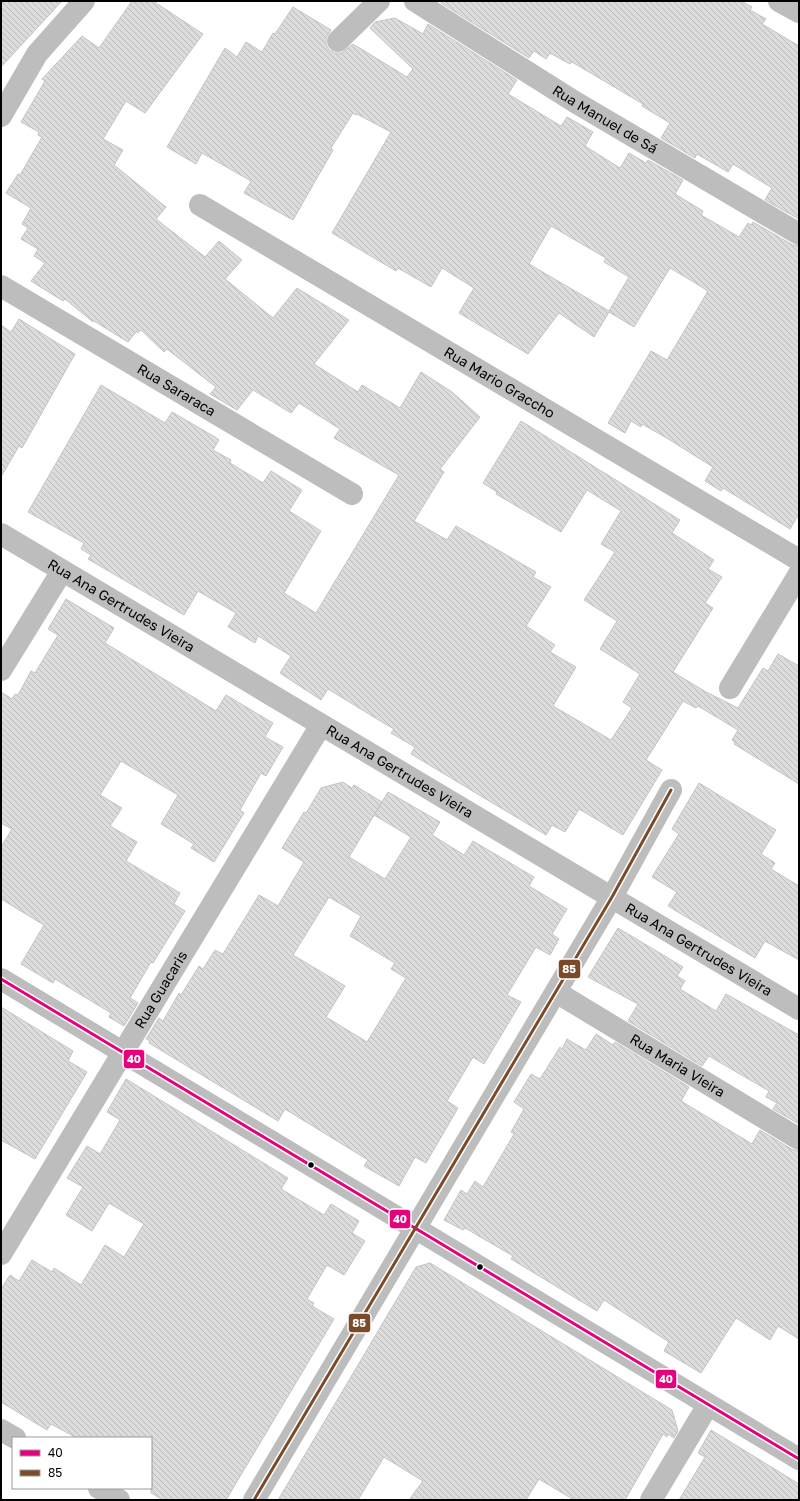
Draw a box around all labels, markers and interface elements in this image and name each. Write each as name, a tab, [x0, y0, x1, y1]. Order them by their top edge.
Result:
street label: Rua Manuel de Sá	[550, 81, 661, 157]
street label: Rua Mario Graccho	[441, 343, 558, 421]
street label: Rua Sararaca	[135, 360, 219, 419]
street label: Rua Ana Gertrudes Vieira	[45, 555, 198, 655]
street label: Rua Ana Gertrudes Vieira	[323, 721, 476, 821]
street label: Rua Ana Gertrudes Vieira	[623, 899, 775, 999]
street label: Rua Guacaris	[131, 947, 190, 1031]
line badge: 85	[558, 959, 581, 979]
text: 85	[562, 962, 576, 975]
street label: Rua Maria Vieira	[627, 1030, 728, 1100]
line badge: 40	[123, 1049, 145, 1069]
text: 40	[127, 1052, 141, 1065]
unlabelled marker	[306, 1160, 316, 1170]
line badge: 40	[389, 1209, 411, 1229]
text: 40	[393, 1212, 407, 1225]
unlabelled marker	[475, 1262, 485, 1272]
line badge: 85	[348, 1313, 371, 1333]
text: 85	[352, 1316, 366, 1329]
line badge: 40	[655, 1369, 677, 1389]
text: 40	[659, 1372, 673, 1385]
legend	[12, 1437, 152, 1489]
text: 40	[48, 1445, 63, 1460]
text: 85	[48, 1465, 62, 1480]

